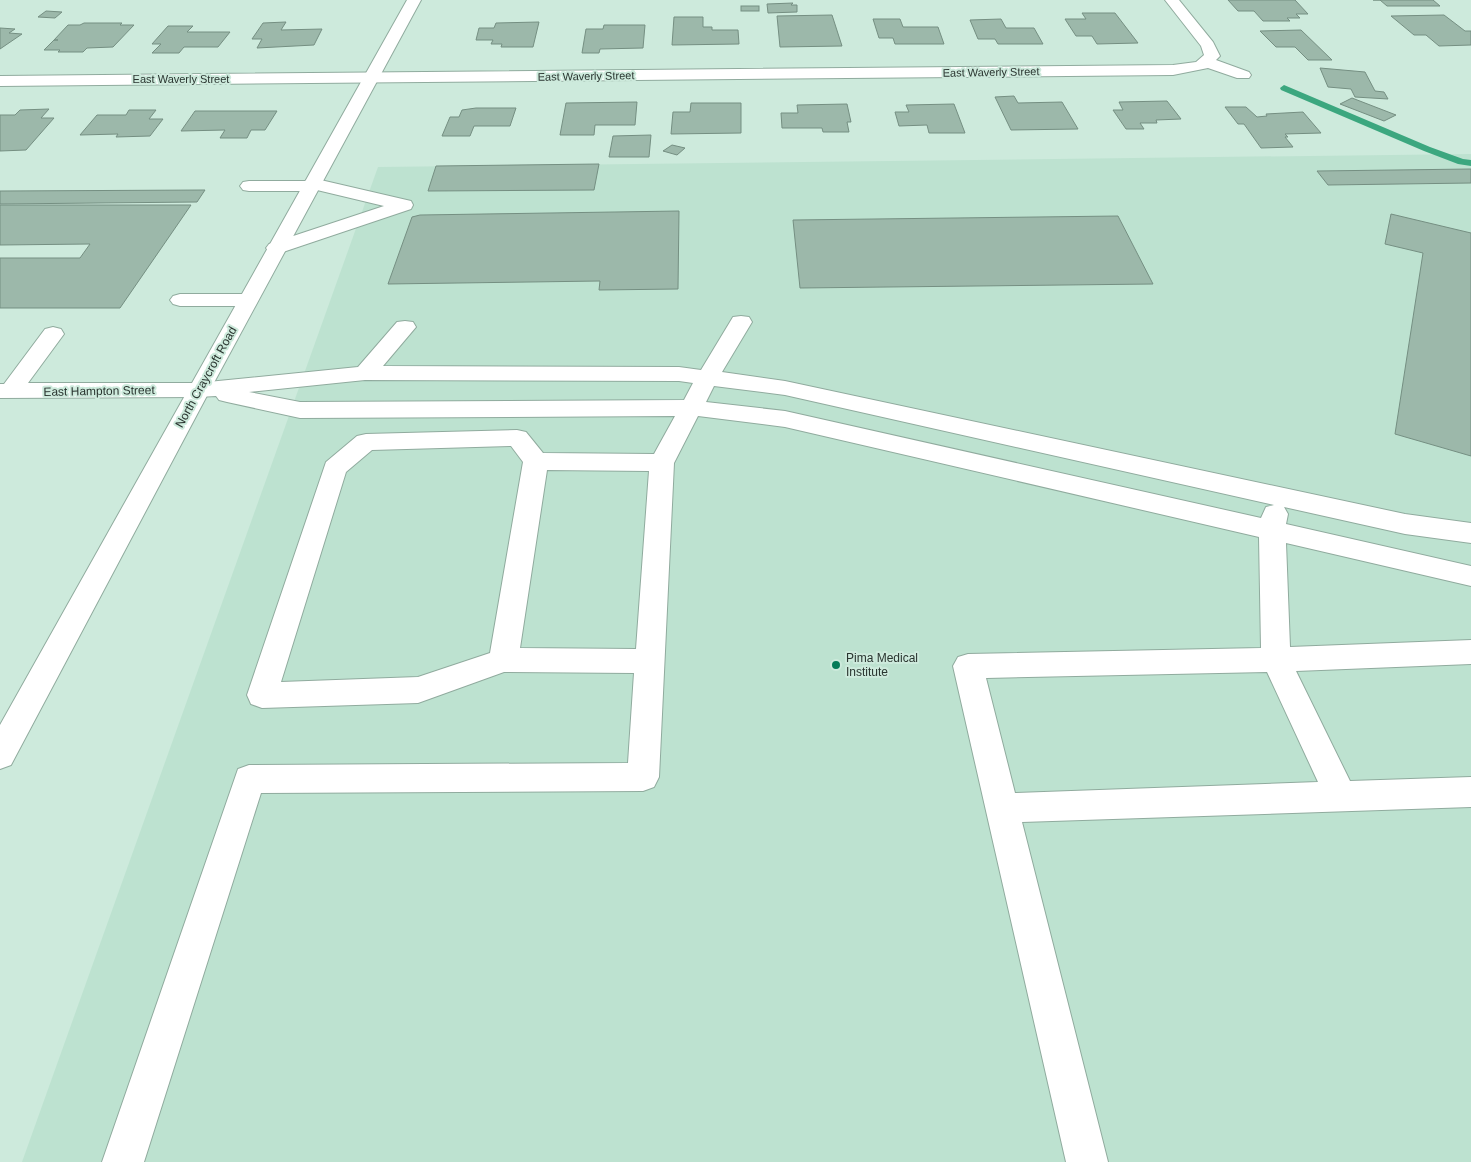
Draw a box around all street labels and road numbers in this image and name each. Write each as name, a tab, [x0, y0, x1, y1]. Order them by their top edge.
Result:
street label: East Waverly Street	[943, 65, 1039, 79]
street label: East Waverly Street	[538, 69, 634, 83]
street label: East Waverly Street	[133, 73, 229, 85]
street label: North Craycroft Road	[172, 324, 240, 430]
street label: East Hampton Street	[43, 383, 155, 399]

